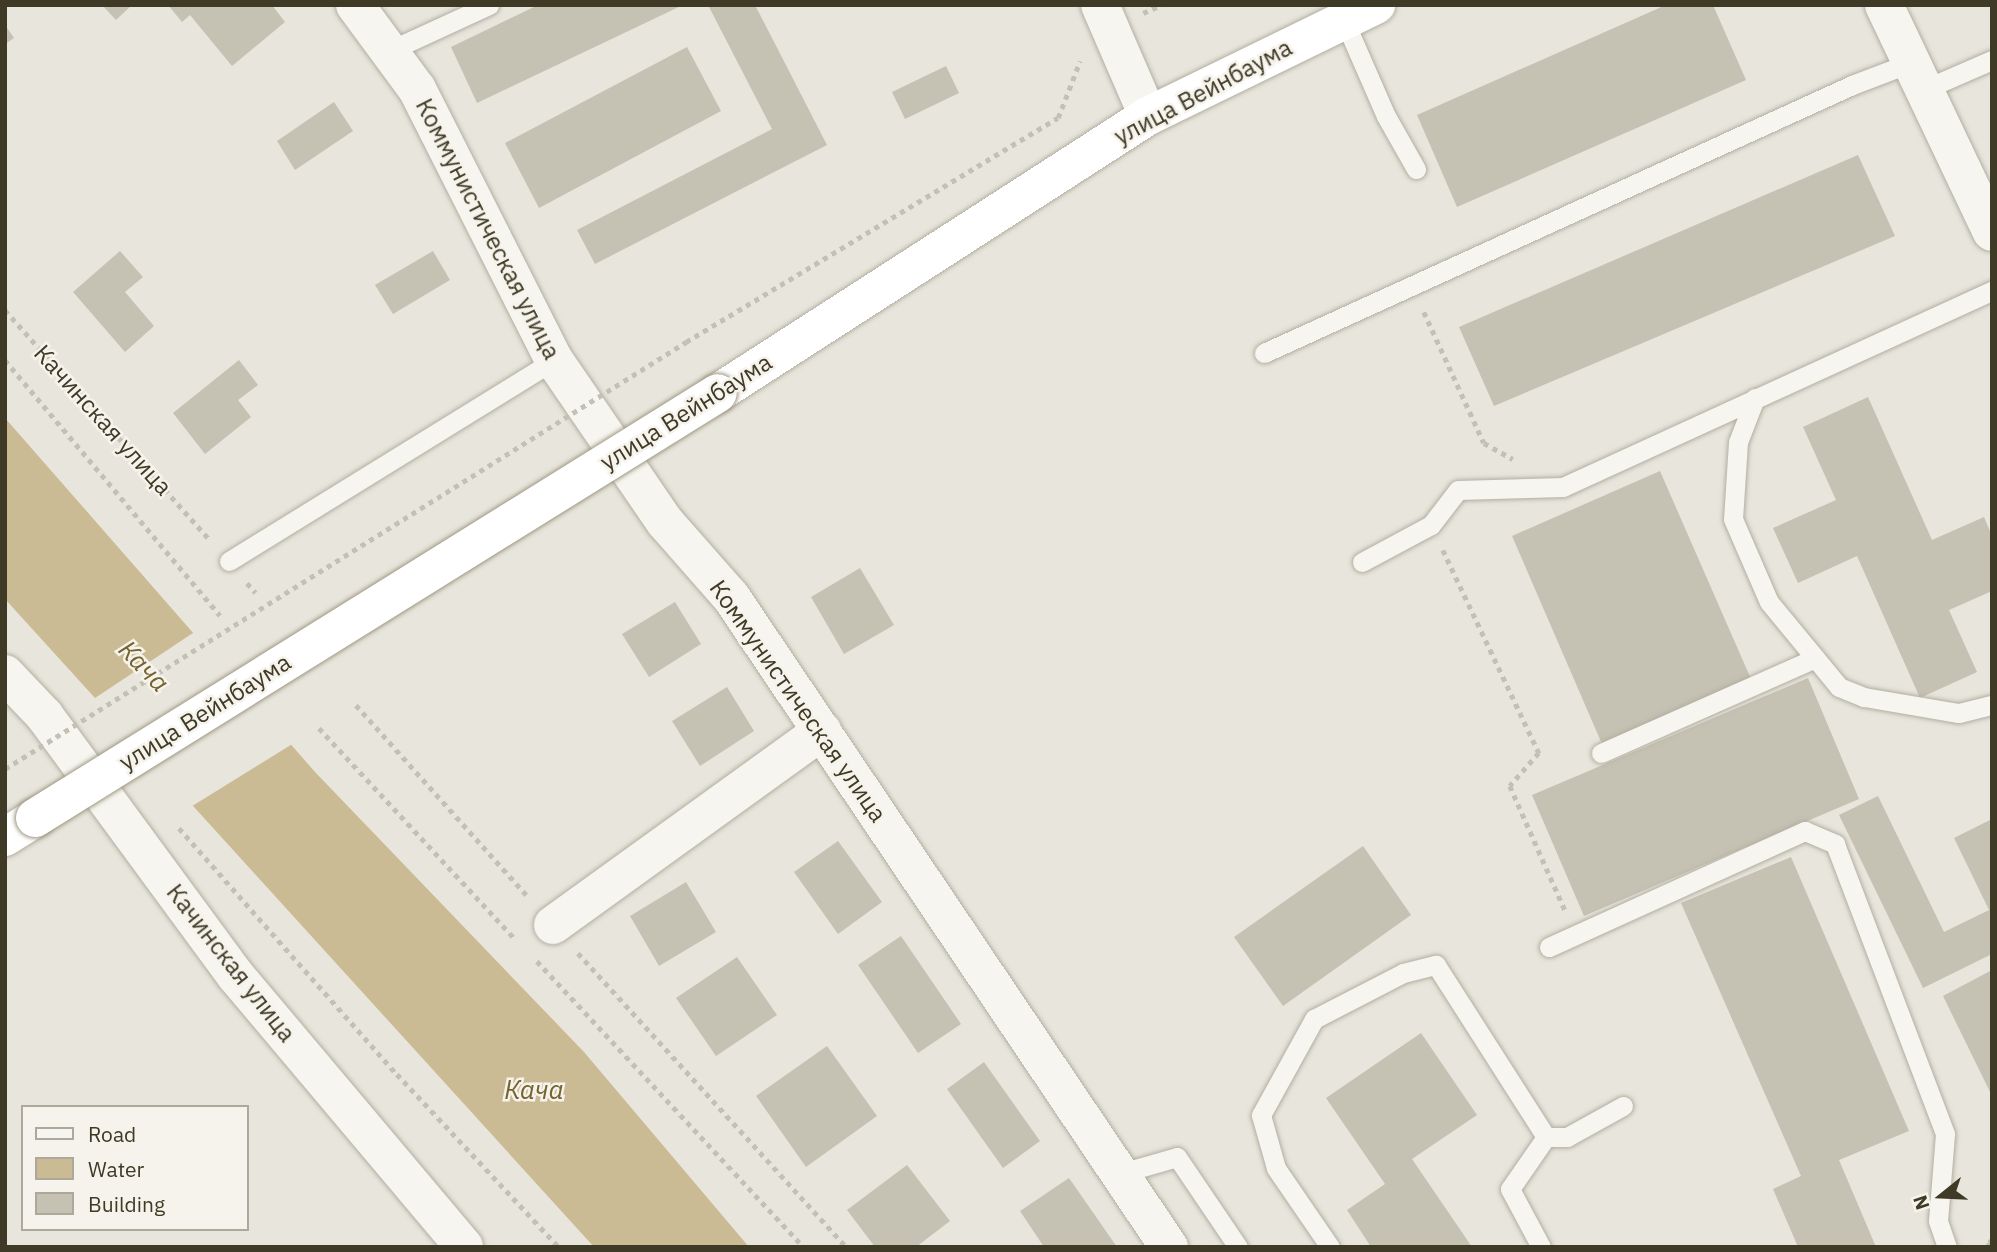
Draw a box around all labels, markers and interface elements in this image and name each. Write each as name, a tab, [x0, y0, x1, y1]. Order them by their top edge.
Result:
street label: улица Вейнбаума	[1109, 33, 1297, 151]
street label: Коммунистическая улица	[410, 94, 566, 364]
street label: Качинская улица	[28, 339, 178, 501]
street label: улица Вейнбаума	[595, 348, 777, 476]
street label: Коммунистическая улица	[703, 574, 893, 828]
water label: Кача	[112, 634, 176, 698]
street label: улица Вейнбаума	[114, 648, 296, 776]
street label: Качинская улица	[160, 878, 302, 1048]
water label: Кача	[504, 1074, 564, 1106]
legend	[21, 1105, 248, 1231]
text: Road	[88, 1120, 136, 1148]
text: Water	[88, 1155, 144, 1183]
north arrow	[1906, 1161, 1976, 1231]
text: Building	[88, 1190, 165, 1218]
text: N	[1907, 1192, 1935, 1213]

